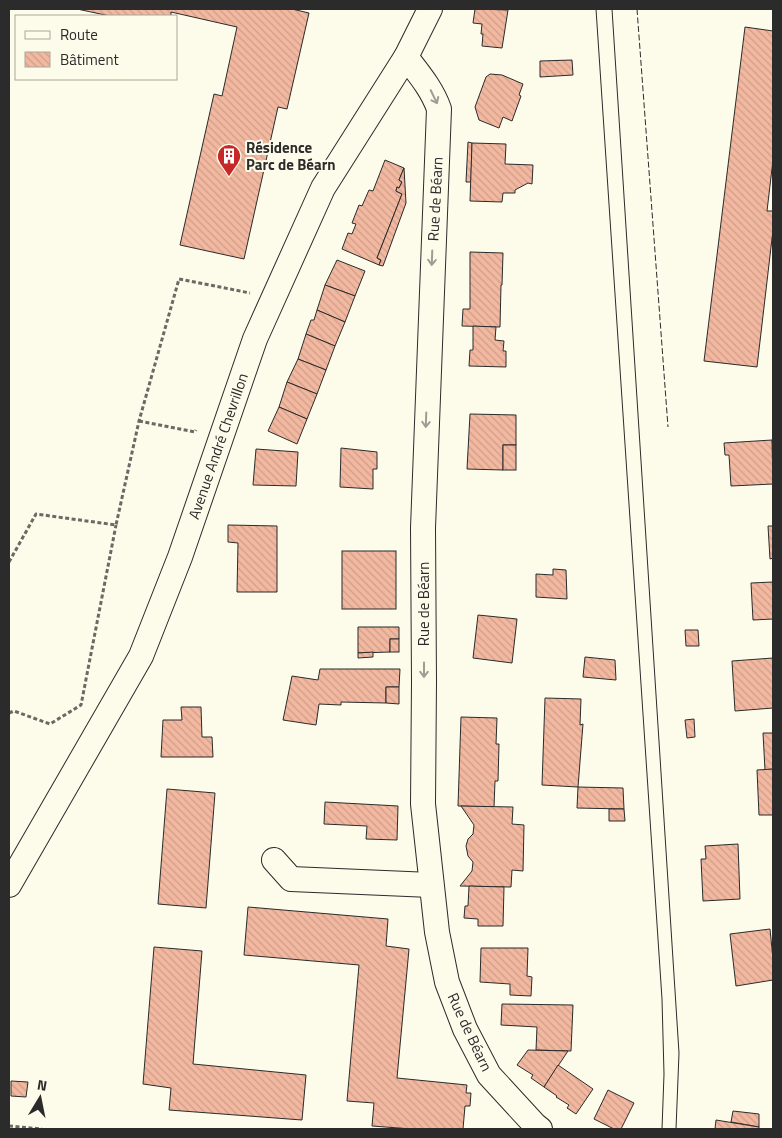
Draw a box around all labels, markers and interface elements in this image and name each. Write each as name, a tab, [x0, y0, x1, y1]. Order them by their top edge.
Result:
legend	[15, 15, 178, 80]
text: Route	[60, 23, 98, 46]
text: Bâtiment	[60, 48, 119, 71]
one-way arrow	[430, 89, 439, 104]
place label: Résidence Parc de Béarn	[246, 136, 336, 176]
building icon: Résidence Parc de Béarn	[216, 143, 242, 177]
street label: Rue de Béarn	[421, 156, 449, 242]
one-way arrow	[428, 250, 437, 266]
street label: Avenue André Chevrillon	[182, 370, 254, 522]
one-way arrow	[421, 412, 431, 428]
street label: Rue de Béarn	[412, 562, 435, 646]
one-way arrow	[419, 662, 429, 678]
street label: Rue de Béarn	[442, 989, 498, 1075]
north arrow	[15, 1073, 65, 1123]
text: N	[36, 1074, 49, 1096]

